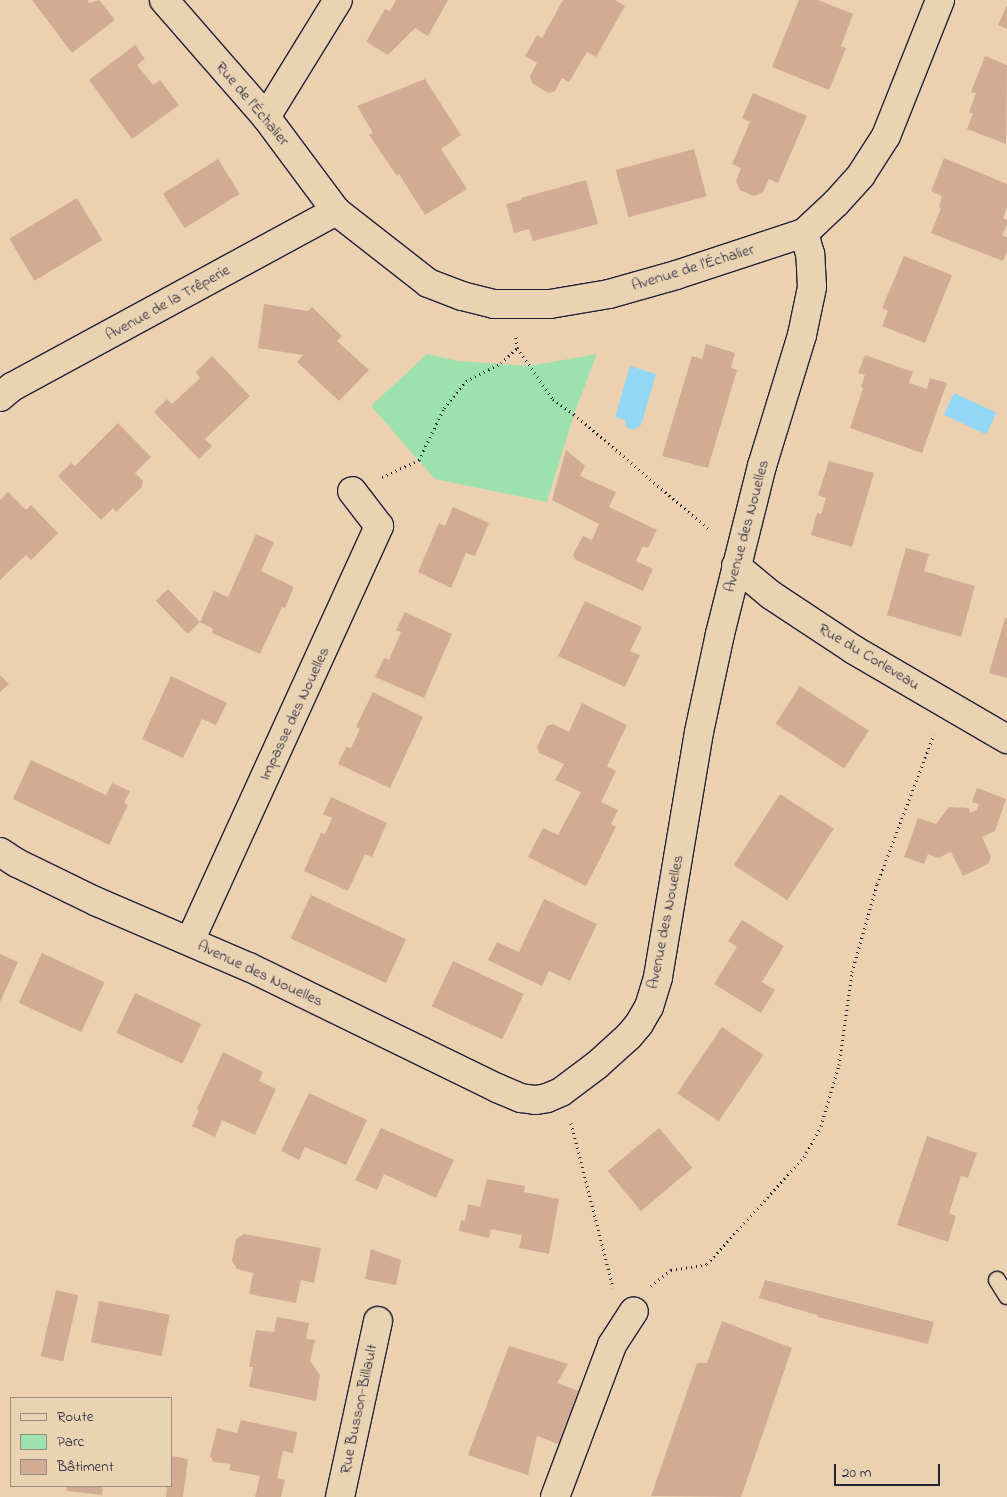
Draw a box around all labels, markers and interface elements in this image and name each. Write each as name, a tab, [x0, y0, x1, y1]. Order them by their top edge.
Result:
street label: Rue de l'Échalier	[211, 58, 293, 150]
street label: Avenue de l'Échalier	[629, 240, 757, 296]
street label: Avenue de la Trêperie	[102, 261, 234, 345]
street label: Avenue des Nouelles	[720, 458, 774, 594]
street label: Rue du Corleveau	[815, 619, 923, 695]
street label: Impasse des Nouelles	[256, 644, 334, 784]
street label: Avenue des Nouelles	[644, 853, 688, 991]
street label: Avenue des Nouelles	[194, 937, 326, 1011]
street label: Rue Busson-Billault	[336, 1342, 382, 1476]
legend	[10, 1397, 172, 1487]
text: Route	[57, 1406, 93, 1428]
text: Parc	[57, 1431, 84, 1453]
scale bar	[837, 1454, 943, 1486]
text: Bâtiment	[57, 1456, 114, 1478]
text: 20 m	[842, 1462, 871, 1484]

